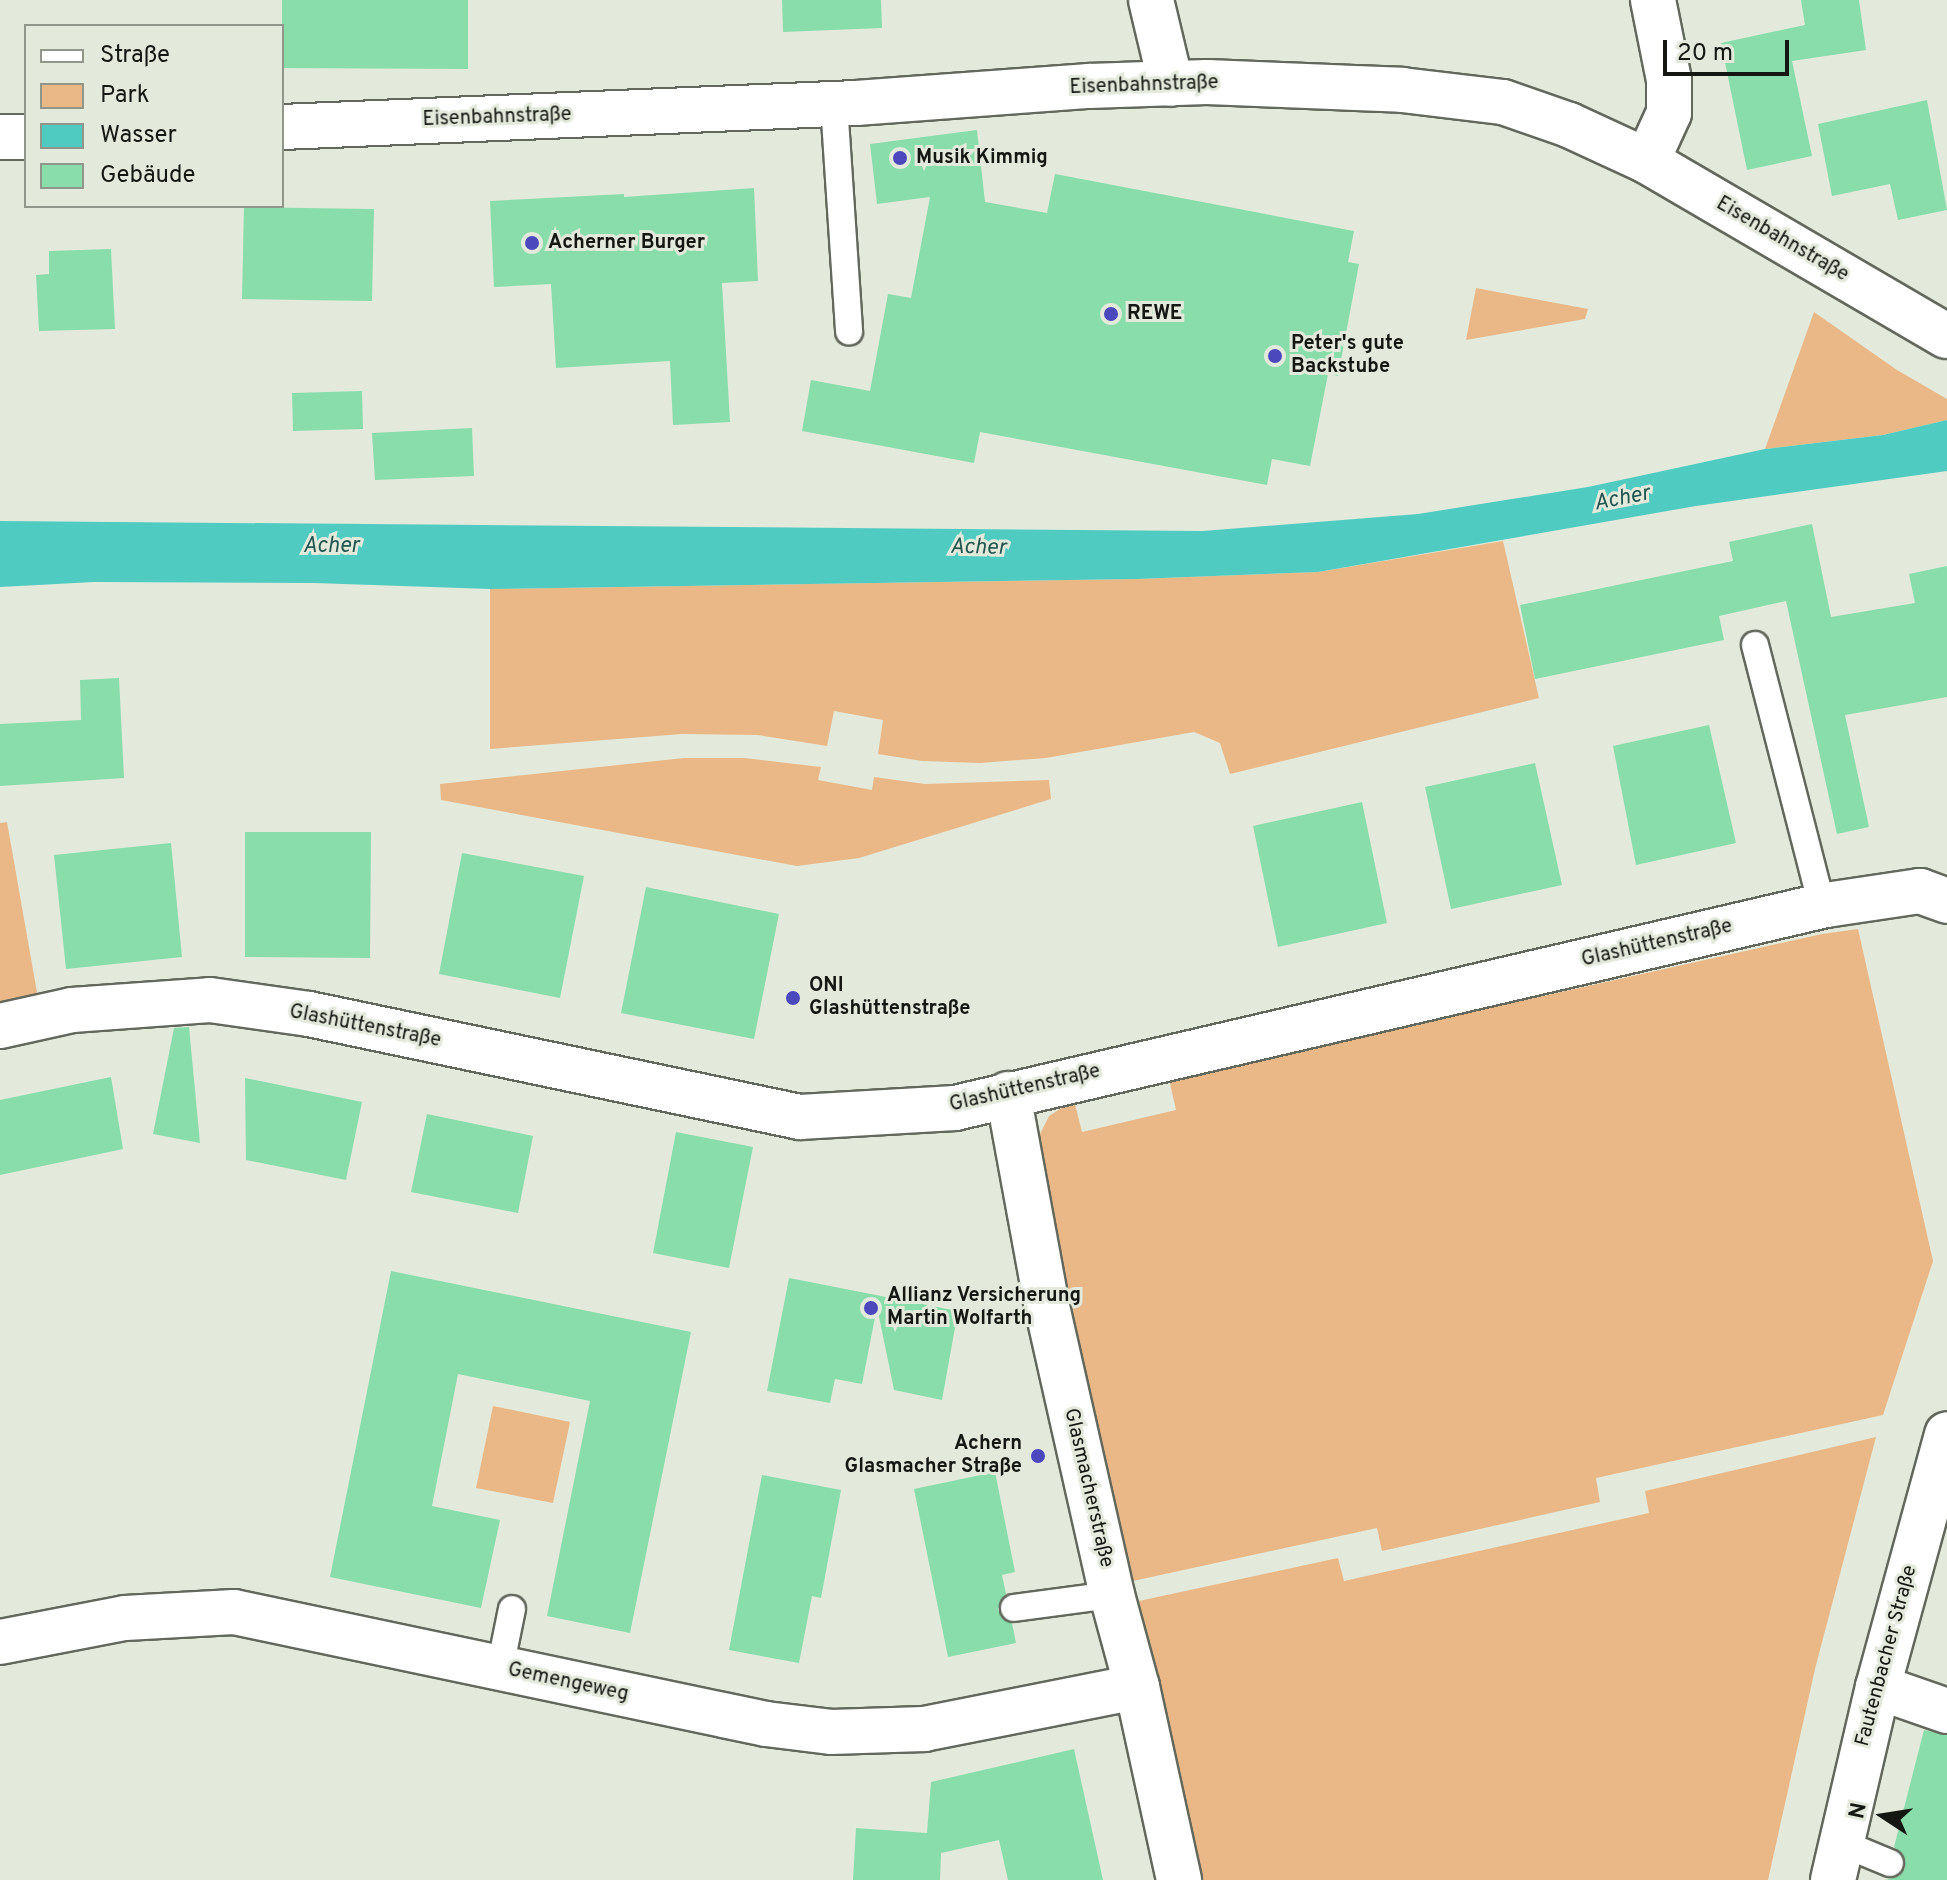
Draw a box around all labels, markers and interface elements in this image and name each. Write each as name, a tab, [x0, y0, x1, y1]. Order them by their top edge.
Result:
legend	[24, 24, 284, 208]
scale bar	[1667, 24, 1793, 74]
text: 20 m	[1677, 39, 1733, 69]
text: Straße	[100, 41, 170, 71]
street label: Eisenbahnstraße	[1069, 71, 1219, 101]
text: Park	[100, 81, 150, 111]
street label: Eisenbahnstraße	[422, 103, 572, 133]
text: Wasser	[100, 121, 177, 151]
place label: Musik Kimmig	[916, 146, 1048, 170]
marker: Musik Kimmig	[891, 149, 909, 167]
text: Gebäude	[100, 161, 195, 191]
street label: Eisenbahnstraße	[1712, 192, 1852, 288]
place label: Acherner Burger	[548, 231, 705, 255]
marker: Acherner Burger	[523, 234, 541, 252]
place label: REWE	[1127, 302, 1182, 326]
marker: REWE	[1102, 305, 1120, 323]
place label: Peter's gute Backstube	[1291, 332, 1404, 379]
marker: Peter's gute Backstube	[1266, 347, 1284, 365]
water label: Acher	[1592, 481, 1652, 517]
water label: Acher	[303, 534, 359, 560]
water label: Acher	[950, 534, 1006, 562]
street label: Glashüttenstraße	[1579, 915, 1735, 973]
place label: ONI Glashüttenstraße	[809, 974, 970, 1021]
marker: ONI Glashüttenstraße	[784, 989, 802, 1007]
street label: Glashüttenstraße	[287, 1001, 443, 1053]
street label: Glashüttenstraße	[947, 1060, 1103, 1118]
place label: Allianz Versicherung Martin Wolfarth	[887, 1284, 1082, 1331]
marker: Allianz Versicherung Martin Wolfarth	[862, 1299, 880, 1317]
street label: Glasmacherstraße	[1058, 1406, 1118, 1570]
place label: Achern Glasmacher Straße	[845, 1432, 1022, 1479]
marker: Achern Glasmacher Straße	[1029, 1447, 1047, 1465]
street label: Fautenbacher Straße	[1851, 1563, 1923, 1749]
street label: Gemengeweg	[506, 1659, 630, 1707]
north arrow	[1843, 1776, 1923, 1856]
text: N	[1844, 1800, 1874, 1821]

